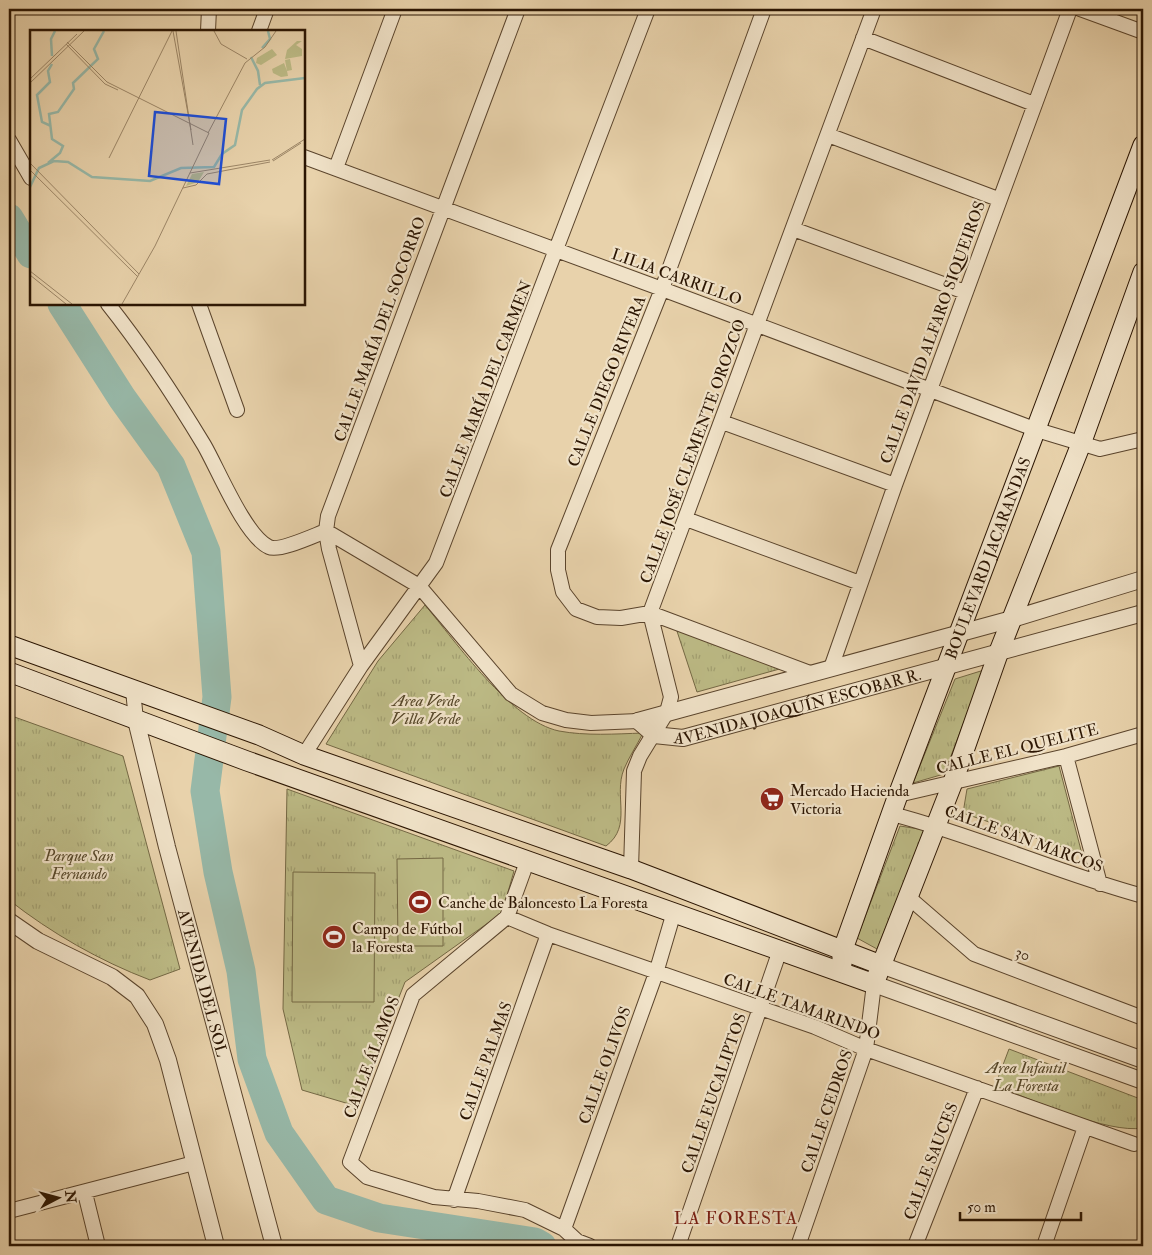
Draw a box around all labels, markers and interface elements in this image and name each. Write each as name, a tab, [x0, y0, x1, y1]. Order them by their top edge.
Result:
inset map	[30, 30, 305, 305]
street label: CALLE DAVID ALFARO SIQUEIROS	[876, 198, 990, 466]
street label: CALLE MARÍA DEL SOCORRO	[330, 214, 430, 445]
street label: LILIA CARRILLO	[609, 244, 744, 310]
street label: CALLE MARÍA DEL CARMEN	[435, 277, 537, 501]
street label: CALLE DIEGO RIVERA	[563, 293, 650, 470]
street label: CALLE JOSÉ CLEMENTE OROZCO	[635, 316, 751, 587]
street label: BOULEVARD JACARANDAS	[941, 454, 1035, 662]
street label: AVENIDA JOAQUÍN ESCOBAR R.	[672, 665, 923, 749]
park label: Area Verde Villa Verde	[390, 691, 461, 729]
street label: CALLE EL QUELITE	[934, 719, 1100, 779]
place label: Mercado Hacienda Victoria	[790, 781, 910, 819]
supermarket icon: Mercado Hacienda Victoria	[759, 786, 785, 812]
street label: CALLE SAN MARCOS	[942, 801, 1106, 877]
park label: Parque San Fernando	[43, 846, 114, 884]
sports icon: Canche de Baloncesto La Foresta	[407, 889, 433, 915]
place label: Canche de Baloncesto La Foresta	[438, 893, 648, 913]
street label: AVENIDA DEL SOL	[173, 906, 232, 1059]
place label: Campo de Fútbol la Foresta	[352, 919, 462, 957]
sports icon: Campo de Fútbol la Foresta	[321, 924, 347, 950]
street label: 30	[1012, 942, 1033, 966]
street label: CALLE TAMARINDO	[721, 969, 883, 1045]
street label: CALLE ÁLAMOS	[338, 993, 404, 1121]
street label: CALLE PALMAS	[455, 999, 517, 1124]
street label: CALLE OLIVOS	[574, 1004, 636, 1127]
street label: CALLE EUCALIPTOS	[677, 1011, 751, 1176]
street label: CALLE CEDROS	[796, 1047, 857, 1176]
park label: Area Infantil La Foresta	[984, 1058, 1067, 1096]
street label: CALLE SAUCES	[899, 1100, 962, 1223]
north arrow	[32, 1172, 82, 1222]
text: N	[61, 1189, 80, 1204]
scale bar	[960, 1190, 1081, 1222]
text: 50 m	[967, 1198, 996, 1217]
district label: LA FORESTA	[674, 1207, 798, 1230]

